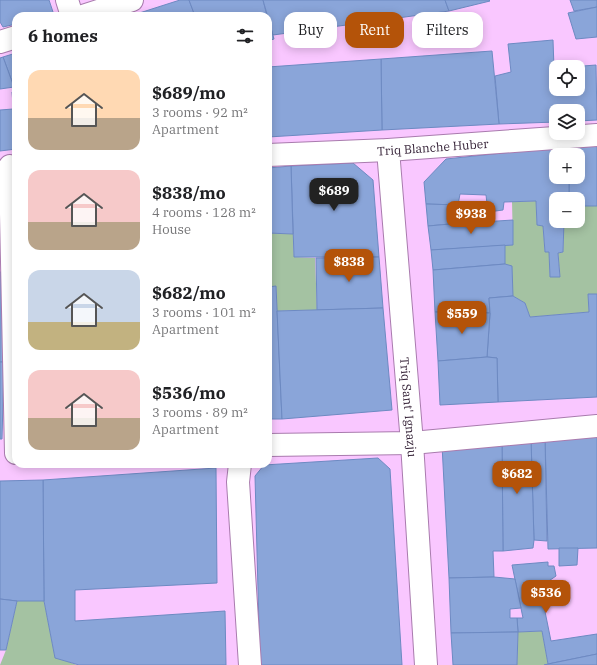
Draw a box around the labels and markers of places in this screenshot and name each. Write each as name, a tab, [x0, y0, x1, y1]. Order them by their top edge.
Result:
pin: $689	[310, 178, 358, 212]
pin: $938	[447, 201, 495, 235]
pin: $838	[325, 249, 373, 283]
pin: $559	[438, 301, 486, 335]
pin: $682	[493, 461, 541, 495]
pin: $536	[522, 580, 570, 614]

